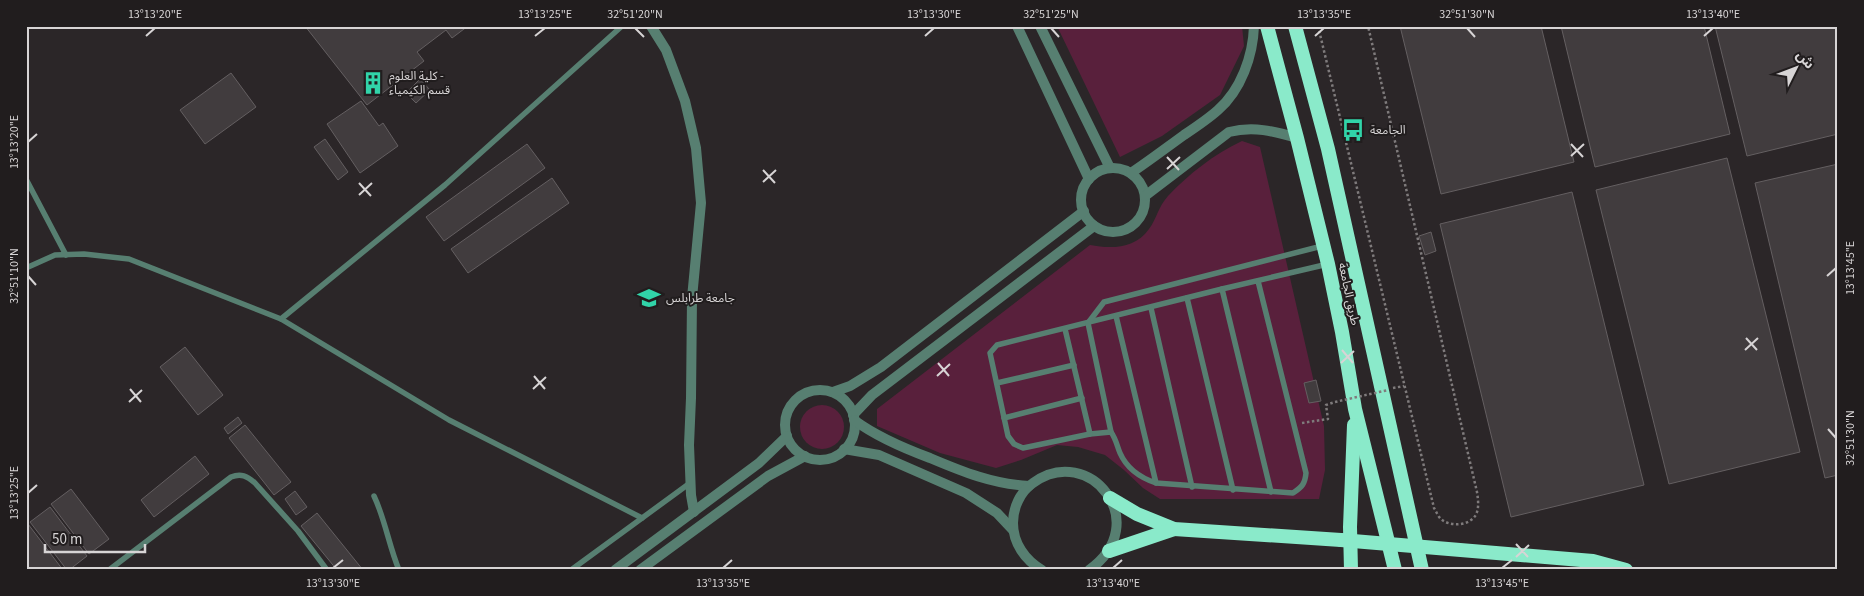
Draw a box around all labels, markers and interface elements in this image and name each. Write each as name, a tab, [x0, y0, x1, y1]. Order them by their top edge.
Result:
text: 13°13'20"E	[128, 6, 182, 23]
text: 13°13'25"E	[518, 6, 572, 23]
text: 32°51'20"N	[607, 6, 663, 23]
text: 13°13'30"E	[907, 6, 961, 23]
text: 32°51'25"N	[1023, 6, 1079, 23]
text: 13°13'35"E	[1297, 6, 1351, 23]
text: 32°51'30"N	[1439, 6, 1495, 23]
text: 13°13'40"E	[1686, 6, 1740, 23]
north arrow	[1772, 42, 1822, 92]
text: ش	[1791, 46, 1819, 74]
place label: كلية العلوم - قسم الكيمياء	[389, 68, 450, 99]
building icon: كلية العلوم - قسم الكيمياء	[360, 70, 386, 96]
text: 13°13'20"E	[6, 115, 23, 169]
bus stop icon: الجامعة	[1340, 117, 1366, 143]
place label: الجامعة	[1370, 122, 1406, 139]
text: 13°13'45"E	[1842, 241, 1859, 295]
text: 32°51'10"N	[6, 248, 23, 304]
street label: طريق الجامعة	[1334, 261, 1363, 327]
school or university icon: جامعة طرابلس	[636, 285, 662, 311]
place label: جامعة طرابلس	[666, 290, 735, 307]
text: 32°51'30"N	[1842, 410, 1859, 466]
text: 13°13'25"E	[6, 466, 23, 520]
scale bar	[45, 521, 145, 553]
text: 50 m	[52, 529, 82, 550]
text: 13°13'30"E	[306, 575, 360, 592]
text: 13°13'35"E	[696, 575, 750, 592]
text: 13°13'40"E	[1086, 575, 1140, 592]
text: 13°13'45"E	[1475, 575, 1529, 592]

